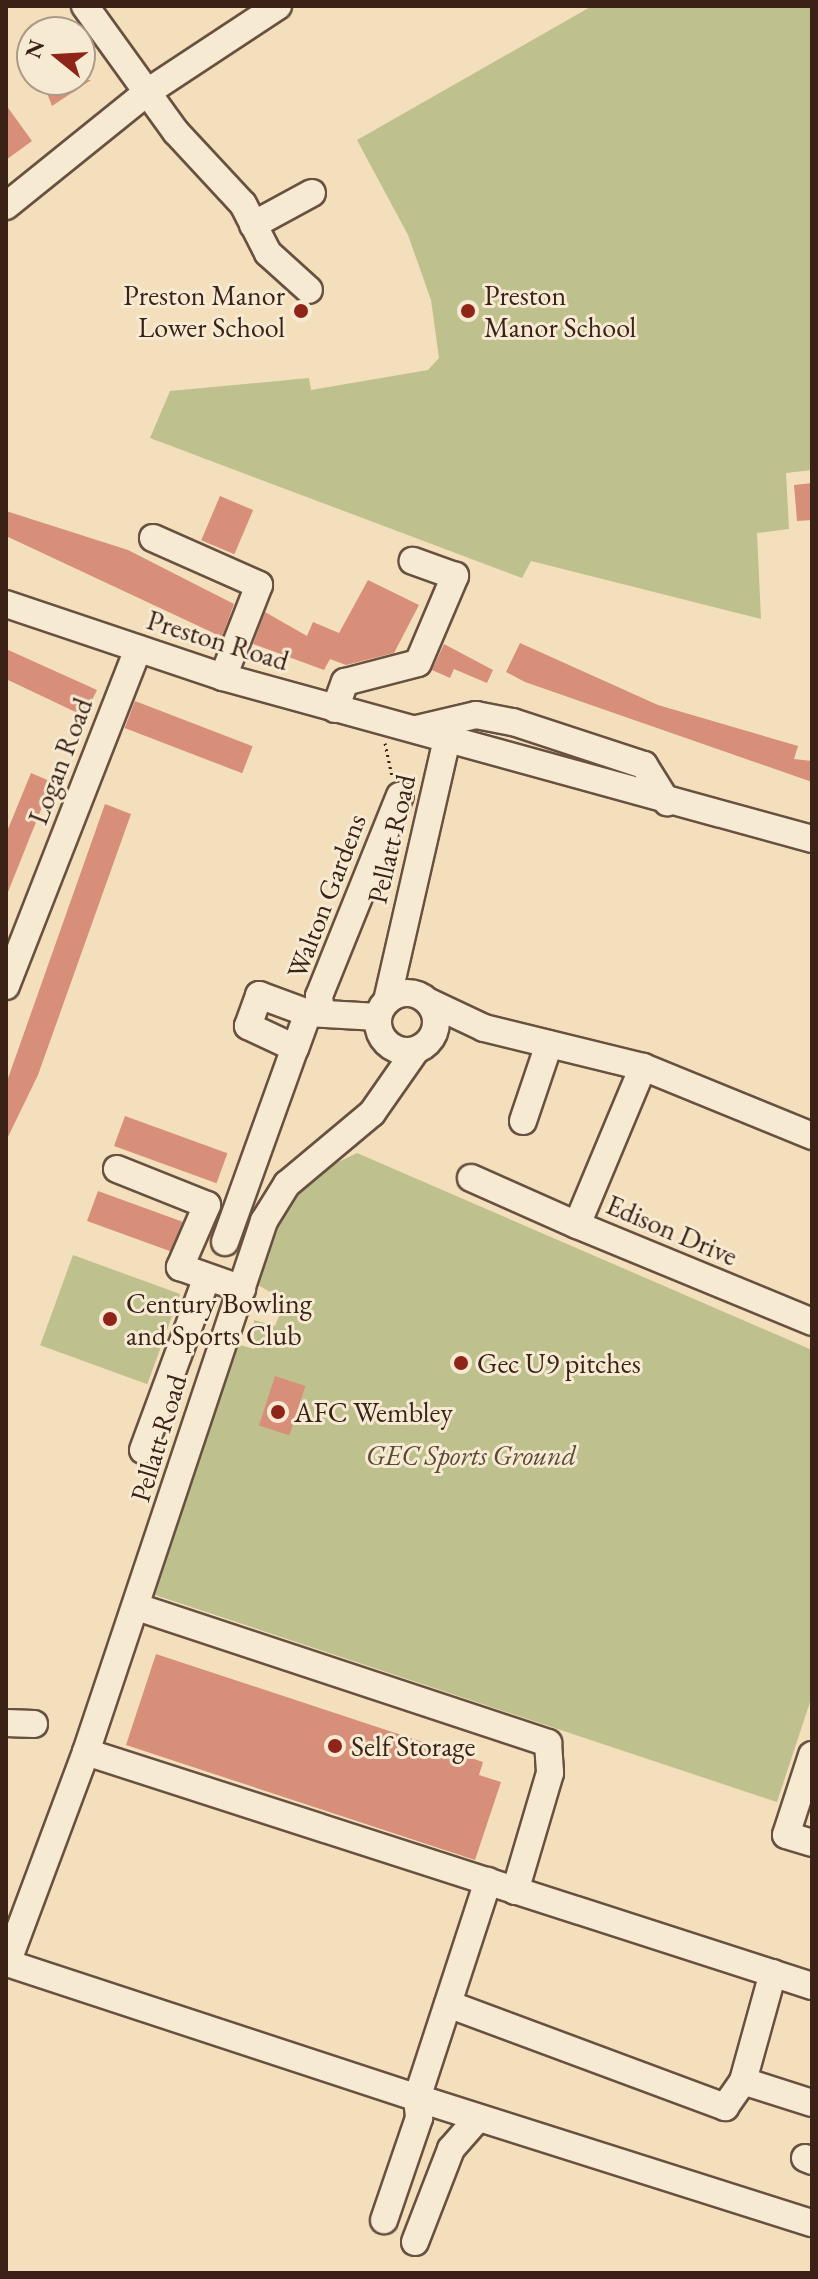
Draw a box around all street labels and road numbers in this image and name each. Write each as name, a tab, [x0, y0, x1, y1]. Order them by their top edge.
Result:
street label: Preston Road	[143, 603, 293, 677]
street label: Logan Road	[21, 693, 99, 829]
street label: Pellatt Road	[360, 771, 422, 907]
street label: Walton Gardens	[279, 809, 373, 983]
street label: Edison Drive	[601, 1187, 743, 1273]
street label: Pellatt Road	[123, 1370, 193, 1506]

